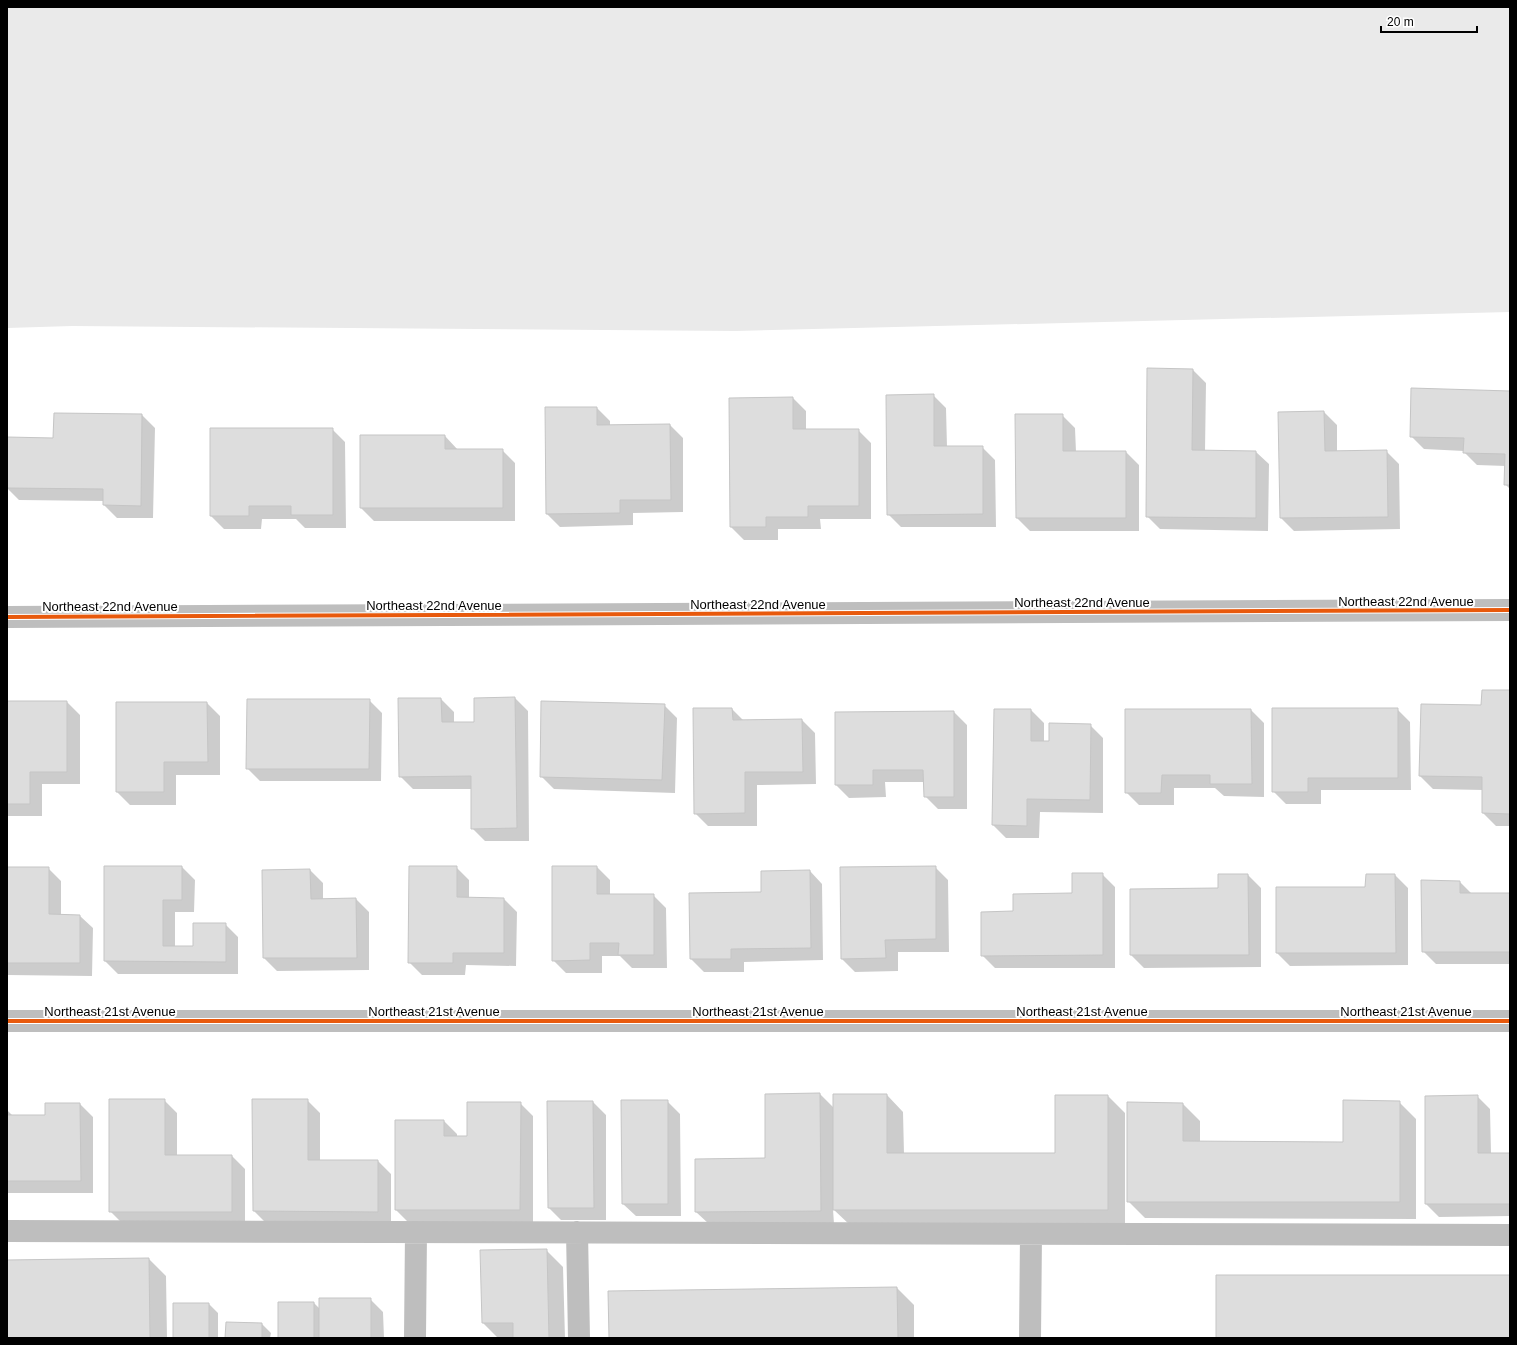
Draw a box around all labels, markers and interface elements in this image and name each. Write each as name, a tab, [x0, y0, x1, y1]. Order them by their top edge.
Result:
scale bar	[1381, 8, 1477, 34]
text: 20 m	[1387, 15, 1414, 29]
street label: Northeast 22nd Avenue	[1338, 594, 1474, 609]
street label: Northeast 22nd Avenue	[1014, 595, 1150, 610]
street label: Northeast 22nd Avenue	[690, 597, 826, 612]
street label: Northeast 22nd Avenue	[366, 598, 502, 613]
street label: Northeast 22nd Avenue	[42, 599, 178, 614]
street label: Northeast 21st Avenue	[44, 1004, 176, 1019]
street label: Northeast 21st Avenue	[368, 1004, 500, 1019]
street label: Northeast 21st Avenue	[692, 1004, 824, 1019]
street label: Northeast 21st Avenue	[1016, 1004, 1148, 1019]
street label: Northeast 21st Avenue	[1340, 1004, 1472, 1019]

